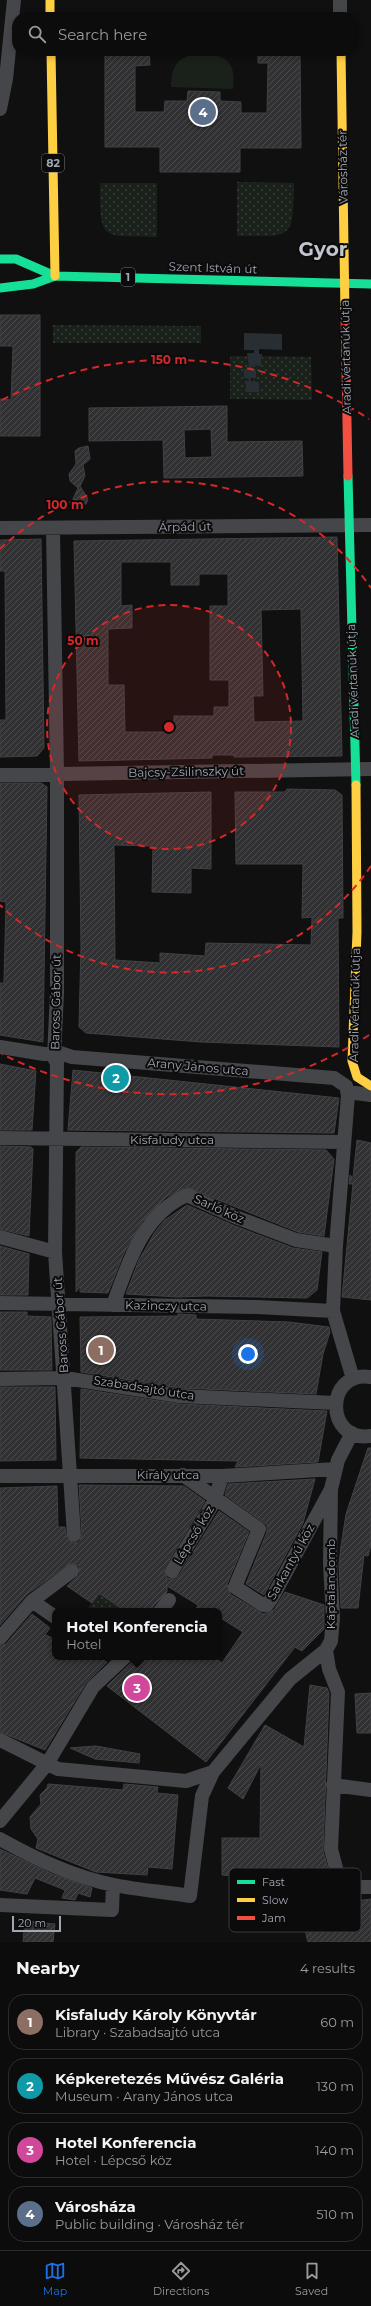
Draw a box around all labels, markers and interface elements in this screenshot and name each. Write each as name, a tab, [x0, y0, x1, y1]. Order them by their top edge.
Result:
search box	[12, 12, 359, 56]
icon: search	[26, 23, 48, 45]
text: Search here	[58, 25, 147, 44]
pin: 4	[190, 97, 216, 127]
street label: Városház tér	[334, 130, 351, 204]
road number: 82	[42, 154, 64, 172]
district label: Gyor	[299, 237, 348, 261]
street label: Szent István út	[169, 258, 258, 277]
road number: 1	[121, 268, 135, 286]
street label: Aradi vértanúk útja	[337, 300, 354, 414]
text: 150 m	[151, 352, 187, 367]
text: 100 m	[47, 497, 83, 512]
street label: Árpád út	[159, 519, 212, 534]
street label: Aradi vértanúk útja	[343, 623, 362, 739]
text: 50 m	[67, 633, 99, 648]
centre of rings	[162, 720, 176, 734]
street label: Bajcsy-Zsilinszky út	[128, 763, 244, 780]
street label: Aradi vértanúk útja	[346, 948, 363, 1062]
street label: Baross Gábor út	[47, 954, 64, 1050]
street label: Arany János utca	[147, 1055, 249, 1078]
pin: 2	[103, 1063, 129, 1093]
street label: Kisfaludy utca	[130, 1132, 214, 1147]
street label: Sarló köz	[192, 1191, 247, 1226]
street label: Baross Gábor út	[50, 1276, 71, 1373]
street label: Kazinczy utca	[125, 1297, 207, 1314]
pin: 1	[88, 1335, 114, 1365]
your location	[238, 1344, 258, 1364]
street label: Szabadsajtó utca	[93, 1372, 196, 1403]
street label: Király utca	[137, 1467, 199, 1482]
street label: Lépcső köz	[170, 1503, 217, 1567]
street label: Sarkantyú köz	[264, 1521, 317, 1602]
street label: Káptalandomb	[323, 1539, 338, 1629]
popup	[52, 1608, 222, 1660]
text: Hotel Konferencia	[66, 1617, 208, 1636]
text: Hotel	[66, 1636, 101, 1652]
pin: 3	[124, 1673, 150, 1703]
legend	[229, 1868, 361, 1932]
text: Fast	[262, 1875, 286, 1889]
text: Slow	[262, 1893, 288, 1907]
text: Jam	[261, 1911, 286, 1925]
scale bar	[12, 1914, 61, 1933]
text: 20 m	[18, 1916, 46, 1930]
text: Nearby	[16, 1958, 80, 1978]
text: 4 results	[300, 1960, 355, 1976]
text: Kisfaludy Károly Könyvtár	[55, 2005, 257, 2024]
text: 1	[27, 2014, 33, 2030]
text: 60 m	[320, 2014, 354, 2030]
text: Library · Szabadsajtó utca	[55, 2024, 220, 2040]
text: Képkeretezés Művész Galéria	[55, 2069, 284, 2088]
text: 2	[26, 2078, 34, 2094]
text: 130 m	[316, 2078, 354, 2094]
text: Museum · Arany János utca	[55, 2088, 233, 2104]
text: Hotel Konferencia	[55, 2133, 196, 2152]
text: 3	[26, 2142, 34, 2158]
text: 140 m	[315, 2142, 354, 2158]
text: Hotel · Lépcső köz	[55, 2152, 172, 2168]
text: Városháza	[55, 2197, 136, 2216]
text: 4	[26, 2206, 34, 2222]
text: 510 m	[316, 2206, 354, 2222]
text: Public building · Városház tér	[55, 2216, 244, 2232]
tab: Map	[43, 2260, 67, 2298]
tab: Directions	[153, 2260, 209, 2298]
tab: Saved	[295, 2260, 328, 2298]

